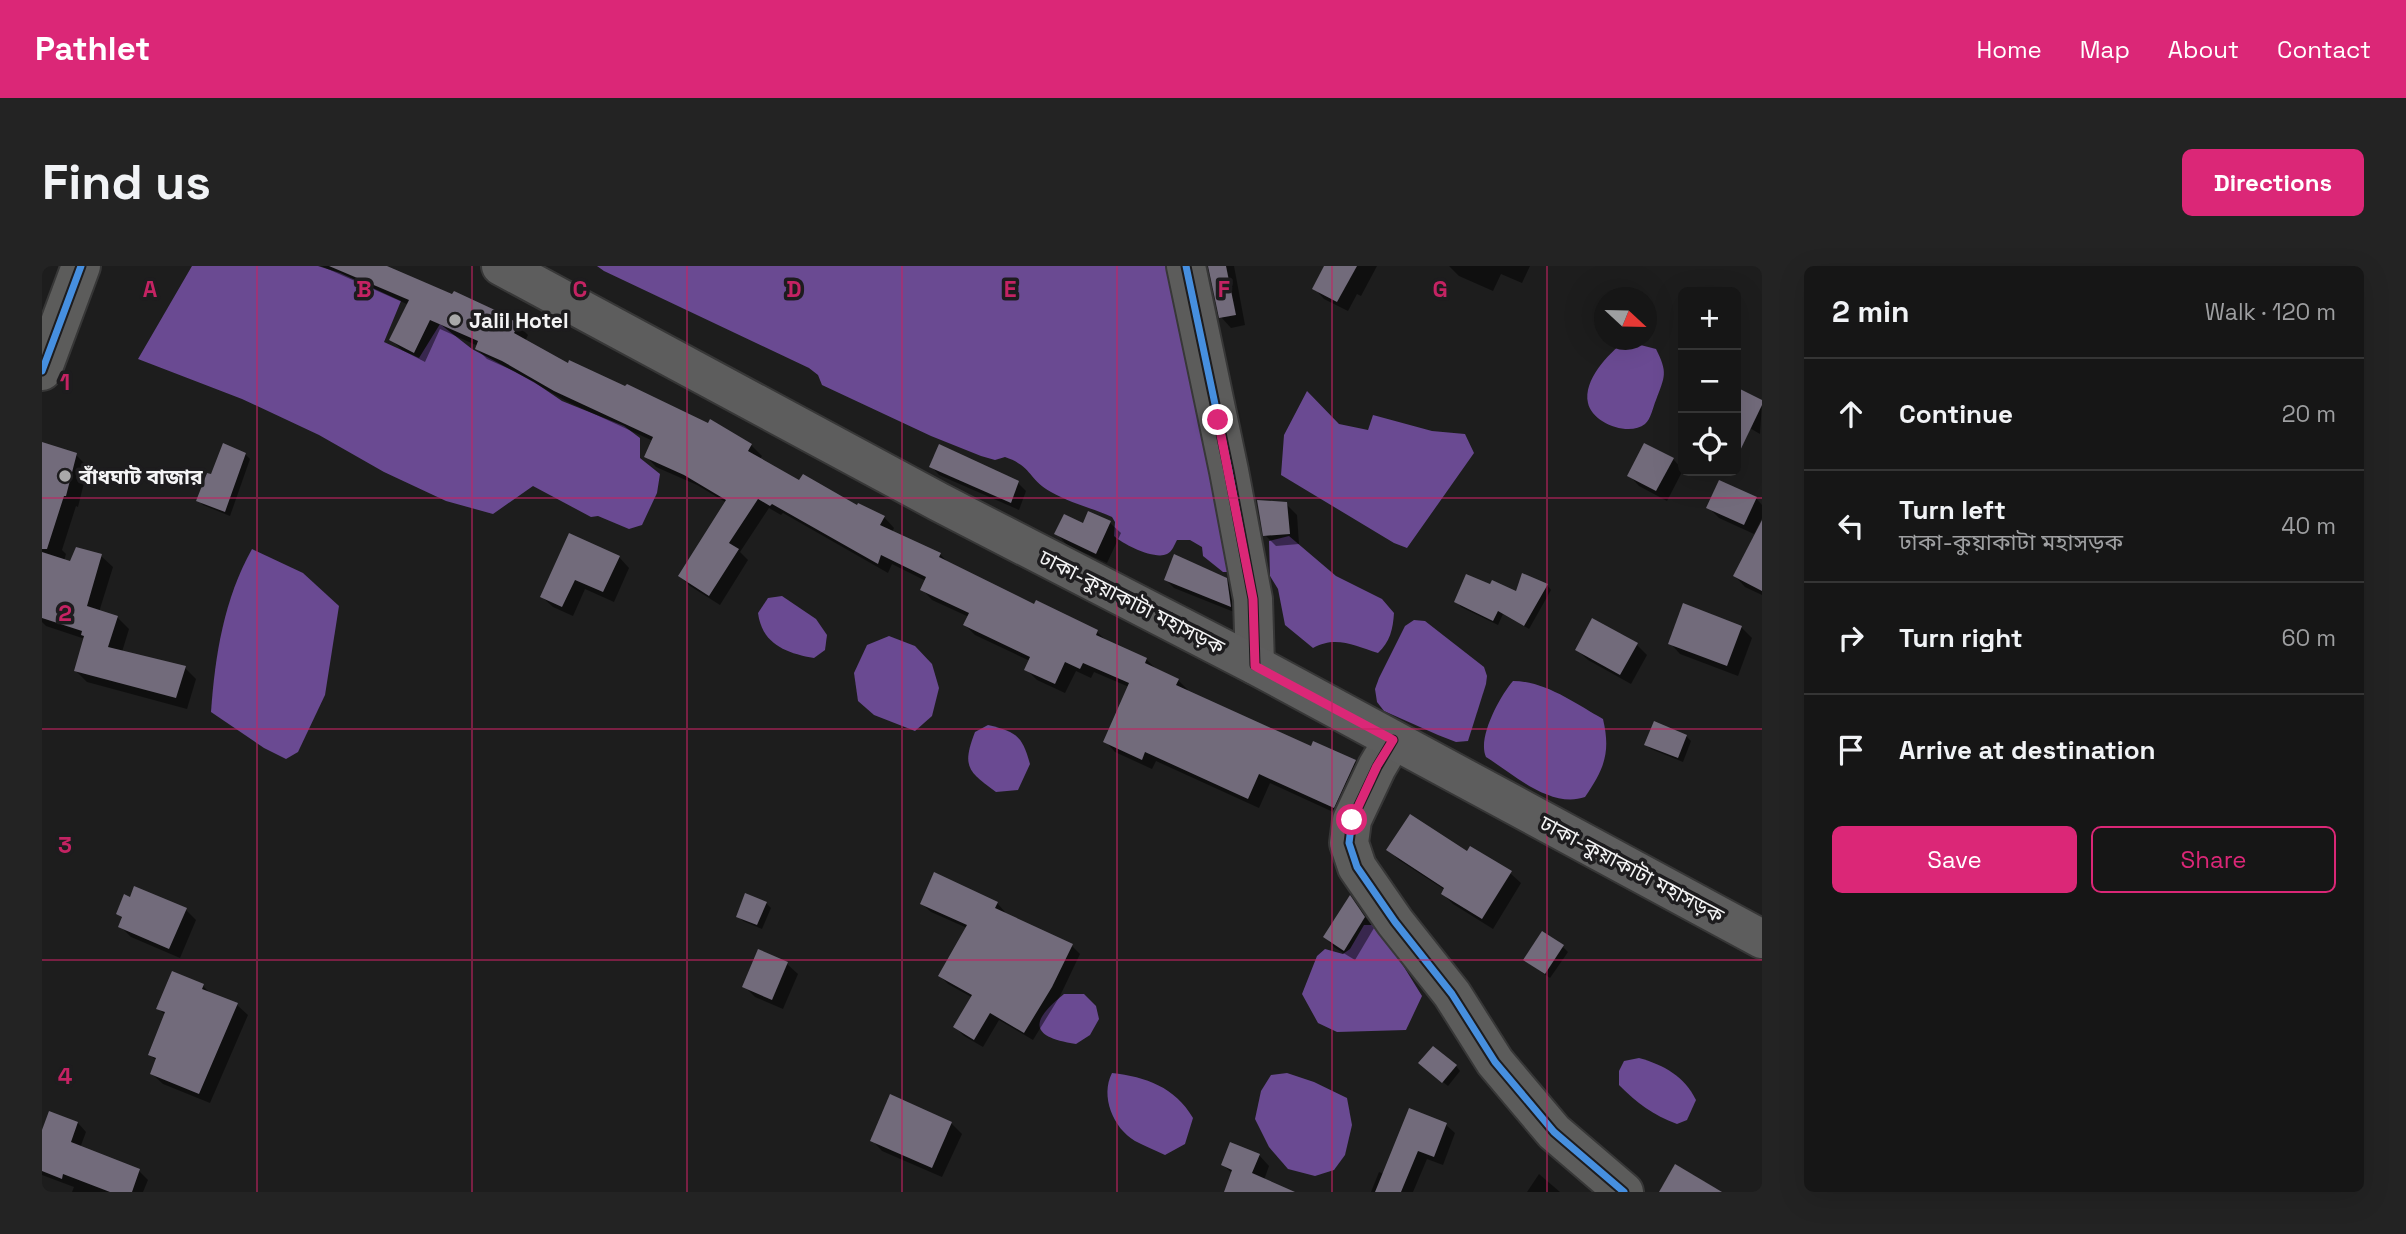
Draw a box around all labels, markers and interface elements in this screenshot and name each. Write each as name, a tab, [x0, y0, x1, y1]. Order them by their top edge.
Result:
text: Pathlet	[35, 28, 150, 70]
text: Home	[1976, 34, 2042, 65]
text: Map	[2080, 34, 2130, 65]
text: About	[2168, 34, 2239, 65]
text: Contact	[2277, 34, 2371, 65]
button: Directions	[2182, 149, 2364, 216]
text: Find us	[42, 151, 211, 213]
text: A	[143, 274, 158, 304]
text: B	[356, 274, 372, 304]
text: C	[573, 274, 587, 304]
text: D	[786, 274, 802, 304]
text: E	[1004, 274, 1016, 304]
text: F	[1218, 274, 1230, 304]
text: G	[1432, 274, 1448, 304]
north arrow	[1594, 287, 1657, 350]
map controls	[1678, 287, 1741, 476]
button: +	[1678, 287, 1741, 350]
text: 2 min	[1832, 292, 1910, 331]
text: Walk · 120 m	[2205, 297, 2336, 327]
place label: Jalil Hotel	[469, 307, 569, 334]
marker: Jalil Hotel	[447, 312, 463, 328]
button: −	[1678, 350, 1741, 413]
text: 1	[60, 367, 70, 397]
icon: ahead	[1832, 395, 1870, 433]
text: Continue	[1899, 397, 2013, 431]
text: 20 m	[2282, 399, 2336, 429]
route end	[1202, 404, 1233, 435]
button: locate	[1678, 413, 1741, 476]
place label: বাঁধঘাট বাজার	[78, 463, 203, 490]
marker: বাঁধঘাট বাজার	[57, 468, 73, 484]
text: Turn left	[1899, 493, 2006, 527]
icon: left	[1832, 507, 1870, 545]
text: 40 m	[2281, 511, 2336, 541]
text: ঢাকা-কুয়াকাটা মহাসড়ক	[1899, 527, 2123, 557]
street label: ঢাকা-কুয়াকাটা মহাসড়ক	[1034, 543, 1230, 661]
text: 2	[58, 598, 72, 628]
icon: right	[1832, 619, 1870, 657]
text: Turn right	[1899, 621, 2023, 655]
text: 60 m	[2281, 623, 2336, 653]
icon: arrive	[1832, 731, 1870, 769]
text: Arrive at destination	[1899, 733, 2156, 767]
route start	[1336, 804, 1367, 835]
street label: ঢাকা-কুয়াকাটা মহাসড়ক	[1535, 809, 1730, 929]
button: Save	[1832, 826, 2077, 893]
button: Share	[2091, 826, 2336, 893]
text: 3	[58, 830, 72, 860]
text: 4	[58, 1061, 73, 1091]

